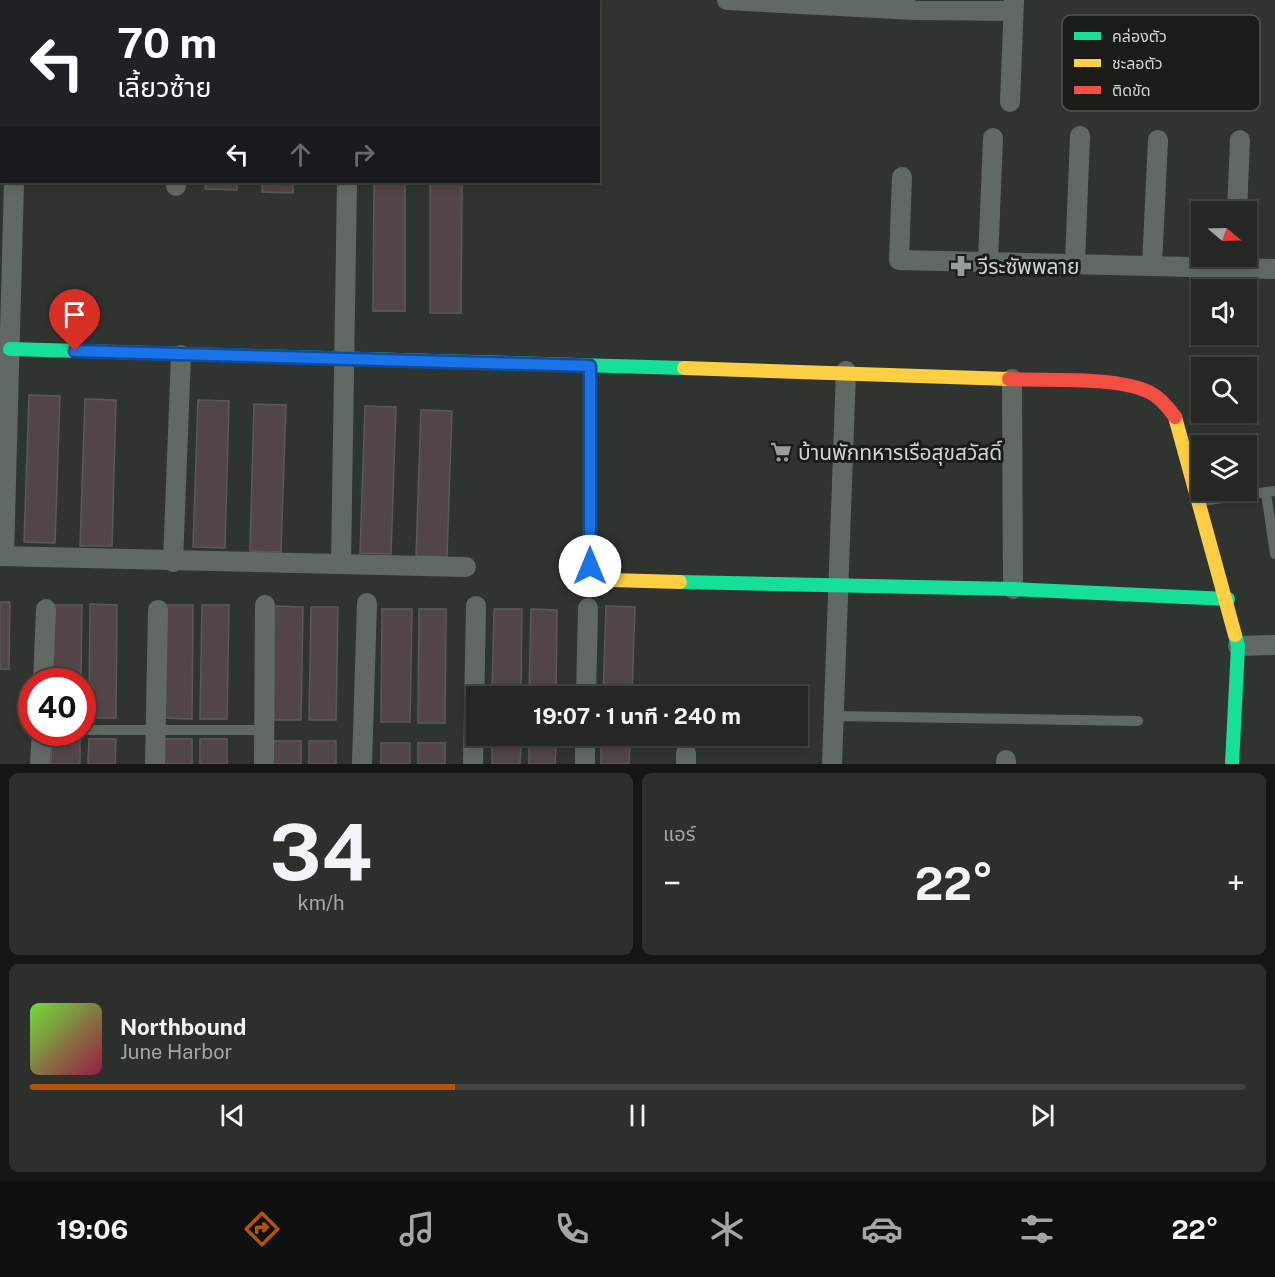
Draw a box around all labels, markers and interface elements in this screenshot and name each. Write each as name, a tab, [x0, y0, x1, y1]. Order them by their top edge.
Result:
legend	[1062, 15, 1260, 111]
text: 70 m	[117, 18, 217, 67]
icon: left	[18, 24, 96, 102]
text: คล่องตัว	[1112, 27, 1167, 46]
text: ชะลอตัว	[1112, 54, 1163, 73]
text: เลี้ยวซ้าย	[117, 71, 211, 103]
text: ติดขัด	[1112, 81, 1151, 100]
icon: left	[221, 138, 254, 171]
icon: ahead	[284, 138, 317, 171]
icon: right	[347, 138, 380, 171]
north arrow	[1191, 201, 1257, 267]
map controls	[1191, 201, 1257, 501]
pharmacy icon: วีระซัพพลาย	[949, 254, 973, 278]
place label: วีระซัพพลาย	[978, 254, 1080, 279]
button: sound	[1191, 279, 1257, 345]
pin	[49, 289, 100, 351]
icon: arrive	[58, 298, 91, 331]
button: search	[1191, 357, 1257, 423]
button: layers	[1191, 435, 1257, 501]
supermarket icon: บ้านพักทหารเรือสุขสวัสดิ์	[769, 440, 793, 464]
place label: บ้านพักทหารเรือสุขสวัสดิ์	[798, 440, 1002, 466]
position arrow	[558, 534, 622, 598]
speed limit sign: 40	[18, 668, 96, 746]
text: 19:07 · 1 นาที · 240 m	[533, 703, 741, 729]
text: 34	[270, 806, 372, 898]
text: แอร์	[663, 822, 695, 846]
text: 22°	[915, 857, 993, 910]
text: −	[663, 864, 681, 902]
text: +	[1227, 864, 1245, 902]
text: km/h	[297, 891, 345, 915]
text: Northbound	[120, 1014, 246, 1040]
text: June Harbor	[120, 1040, 232, 1064]
icon: previous	[216, 1099, 249, 1132]
icon: pause	[621, 1099, 654, 1132]
icon: next	[1026, 1099, 1059, 1132]
icon: directions	[241, 1208, 283, 1250]
icon: music	[396, 1208, 438, 1250]
icon: phone	[551, 1208, 593, 1250]
icon: climate	[706, 1208, 748, 1250]
icon: car	[861, 1208, 903, 1250]
icon: filters	[1016, 1208, 1058, 1250]
text: 19:06	[57, 1213, 128, 1245]
text: 22°	[1171, 1213, 1218, 1245]

